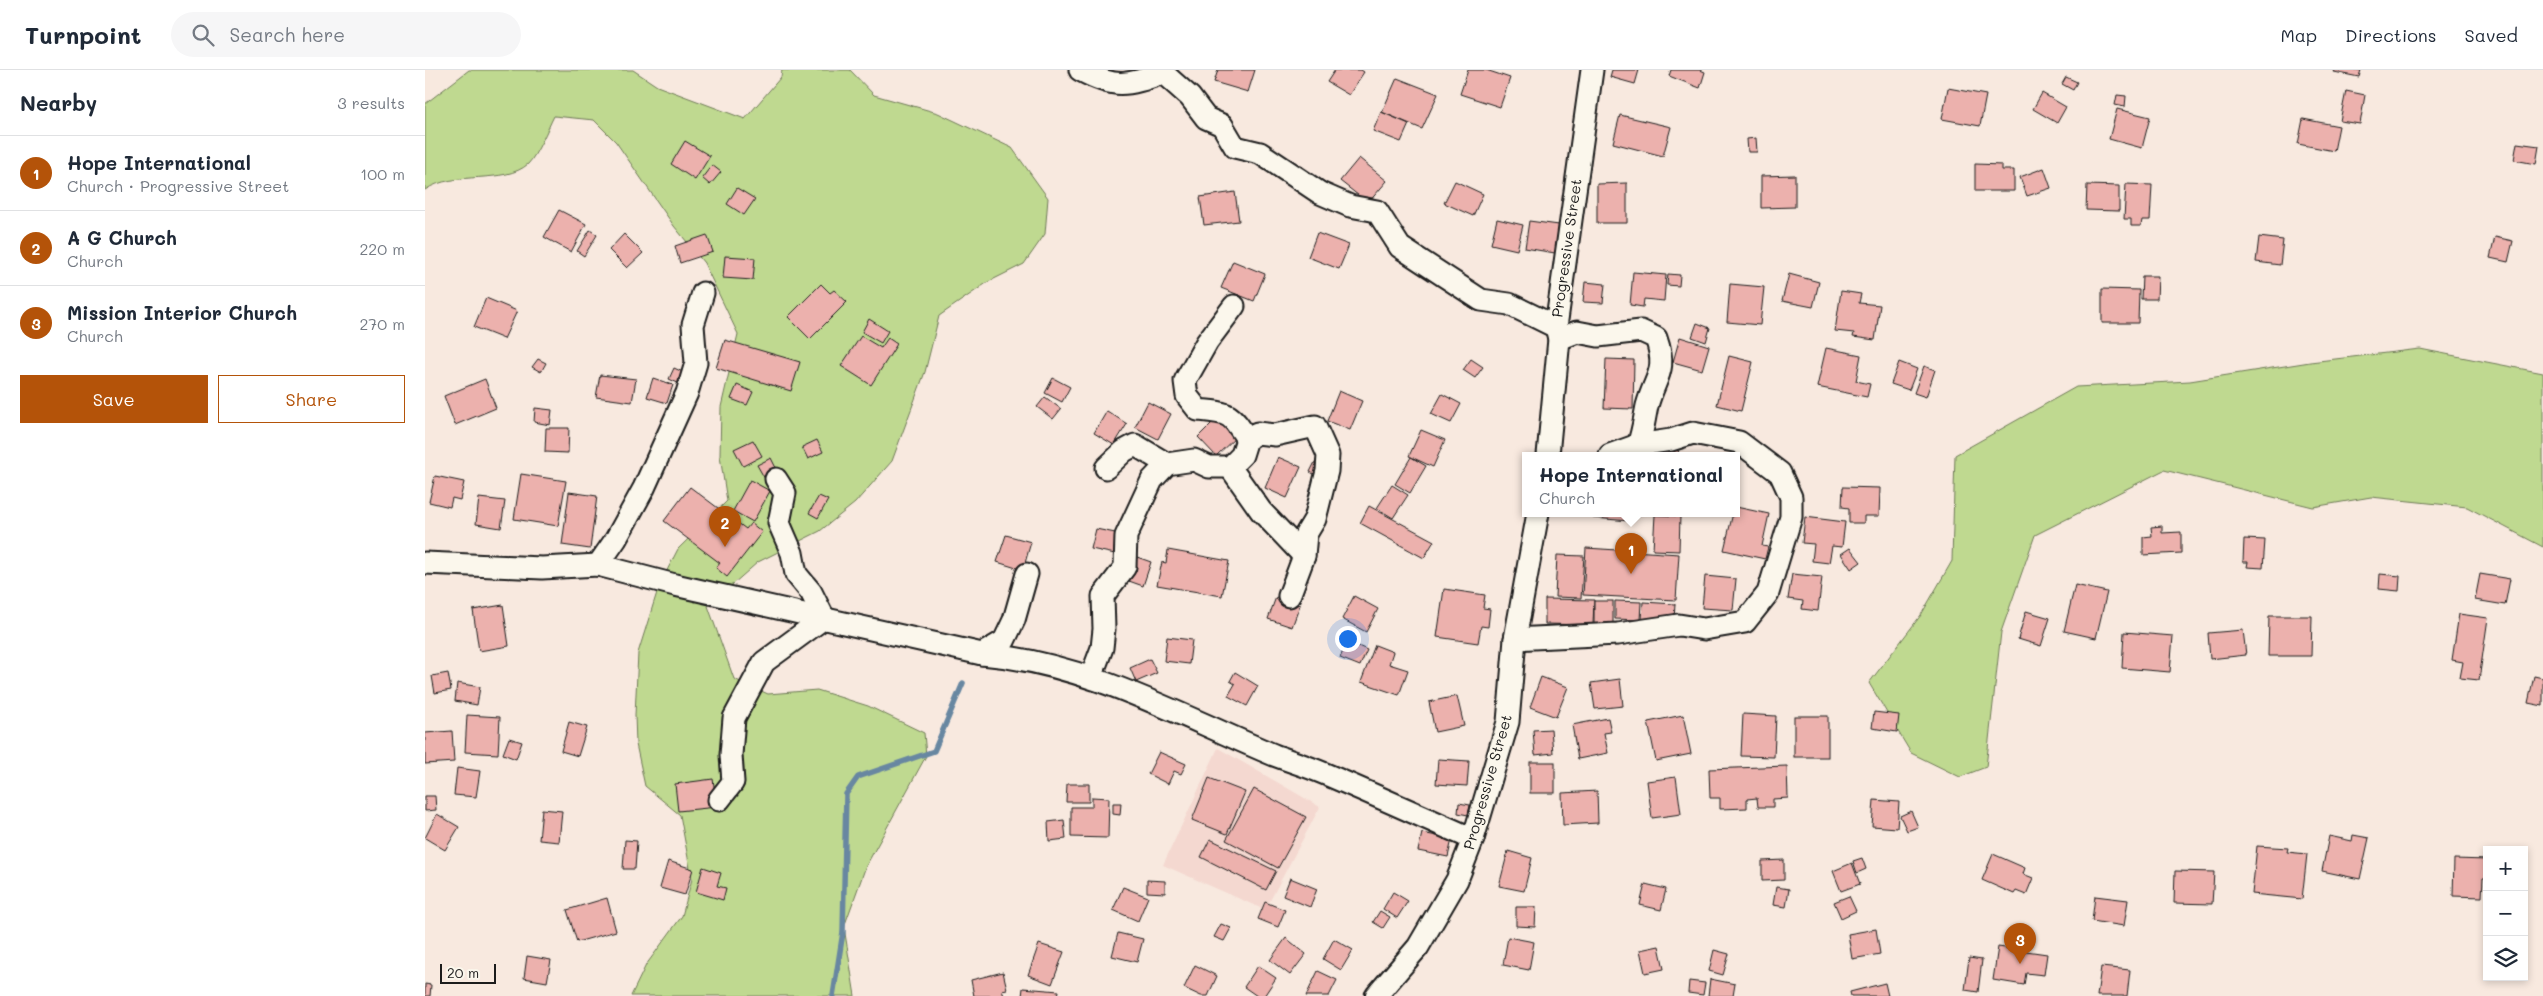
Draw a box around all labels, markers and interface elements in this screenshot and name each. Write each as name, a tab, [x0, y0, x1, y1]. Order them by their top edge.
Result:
search box	[171, 12, 521, 57]
text: Turnpoint	[25, 19, 141, 50]
icon: search	[189, 21, 217, 49]
text: Search here	[229, 22, 345, 47]
text: Map	[2280, 23, 2317, 47]
text: Directions	[2345, 23, 2437, 47]
text: Saved	[2465, 23, 2518, 47]
text: Nearby	[20, 89, 97, 116]
text: 3 results	[337, 92, 405, 113]
text: Hope International	[67, 150, 251, 175]
text: 1	[32, 163, 40, 184]
text: 100 m	[360, 163, 405, 184]
text: Church · Progressive Street	[67, 175, 289, 196]
street label: Progressive Street	[1546, 177, 1586, 319]
text: A G Church	[67, 225, 177, 250]
text: 2	[32, 238, 40, 259]
text: 220 m	[359, 238, 405, 259]
text: Church	[67, 250, 123, 271]
text: Mission Interior Church	[67, 300, 297, 325]
text: 3	[31, 313, 41, 334]
text: 270 m	[359, 313, 405, 334]
text: Church	[67, 325, 123, 346]
button: Save	[20, 375, 208, 423]
button: Share	[218, 375, 405, 423]
popup	[1522, 452, 1740, 517]
text: Hope International	[1539, 462, 1723, 487]
text: Church	[1539, 487, 1595, 508]
pin: 2	[709, 506, 741, 547]
pin: 1	[1615, 533, 1647, 574]
your location	[1335, 626, 1361, 652]
street label: Progressive Street	[1458, 712, 1516, 852]
map controls	[2483, 846, 2528, 981]
button: +	[2483, 846, 2528, 891]
button: −	[2483, 891, 2528, 936]
pin: 3	[2004, 923, 2036, 964]
button: layers	[2483, 936, 2528, 981]
scale bar	[440, 961, 496, 984]
text: 20 m	[447, 963, 479, 982]

